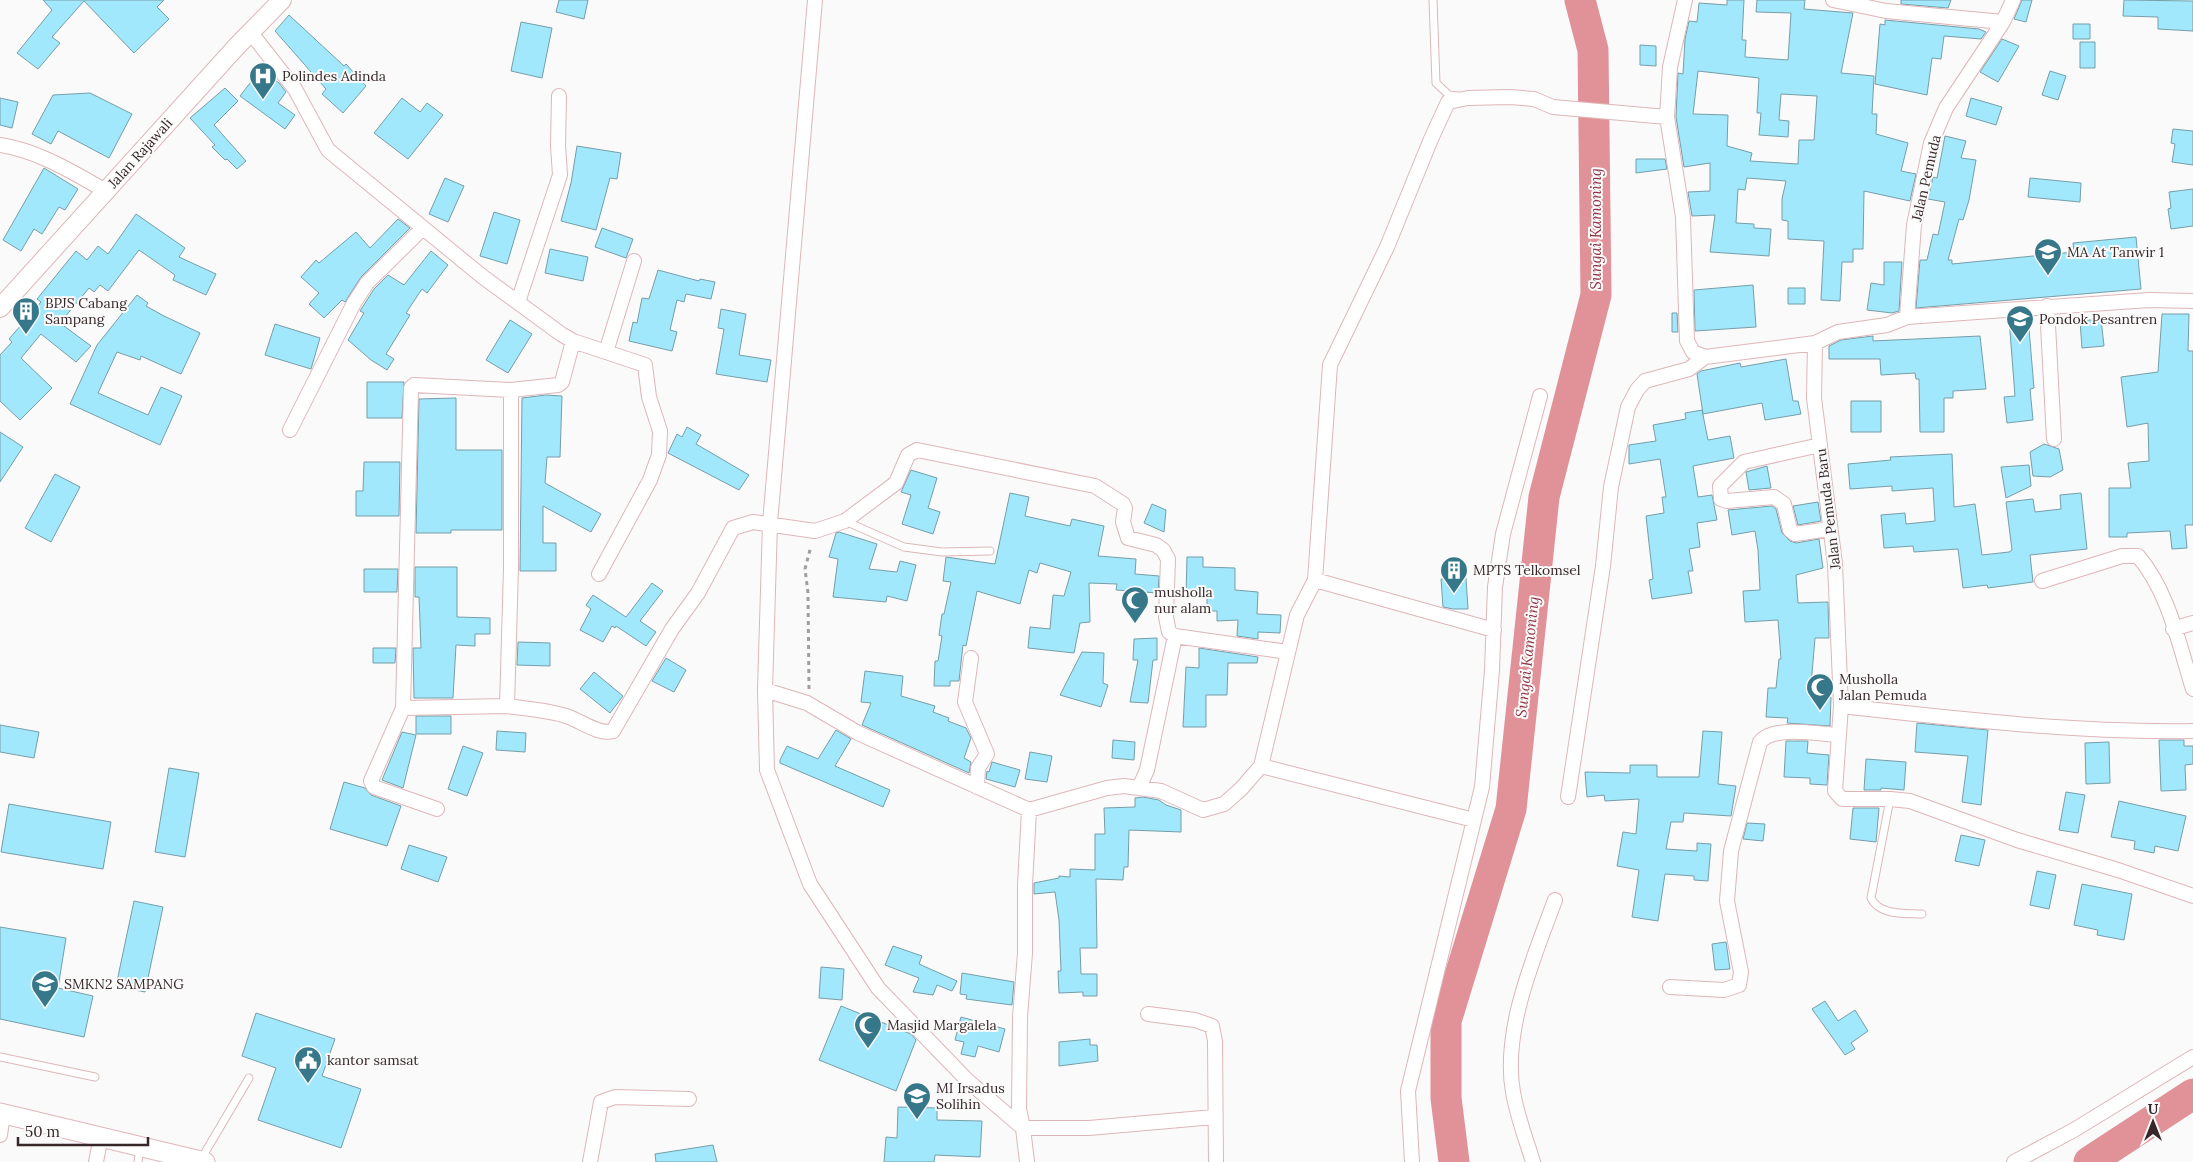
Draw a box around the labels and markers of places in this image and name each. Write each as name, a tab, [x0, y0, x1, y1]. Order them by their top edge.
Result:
hospital icon: Polindes Adinda	[248, 61, 278, 100]
place label: Polindes Adinda	[282, 67, 386, 85]
school or university icon: MA At Tanwir 1	[2033, 237, 2063, 276]
place label: MA At Tanwir 1	[2067, 243, 2164, 261]
place label: BPJS Cabang Sampang	[45, 294, 127, 328]
building icon: BPJS Cabang Sampang	[11, 296, 41, 335]
school or university icon: Pondok Pesantren	[2005, 304, 2035, 343]
place label: Pondok Pesantren	[2039, 310, 2158, 328]
building icon: MPTS Telkomsel	[1439, 555, 1469, 594]
place label: MPTS Telkomsel	[1473, 561, 1581, 579]
place label: musholla nur alam	[1154, 583, 1213, 617]
mosque icon: musholla nur alam	[1120, 585, 1150, 624]
place label: Musholla Jalan Pemuda	[1838, 670, 1927, 704]
mosque icon: Musholla Jalan Pemuda	[1805, 672, 1835, 711]
school or university icon: SMKN2 SAMPANG	[30, 969, 60, 1008]
place label: SMKN2 SAMPANG	[64, 975, 184, 993]
mosque icon: Masjid Margalela	[853, 1010, 883, 1049]
place label: Masjid Margalela	[887, 1016, 997, 1034]
public building icon: kantor samsat	[293, 1045, 323, 1084]
place label: kantor samsat	[327, 1051, 419, 1069]
place label: MI Irsadus Solihin	[936, 1079, 1005, 1113]
school or university icon: MI Irsadus Solihin	[902, 1081, 932, 1120]

